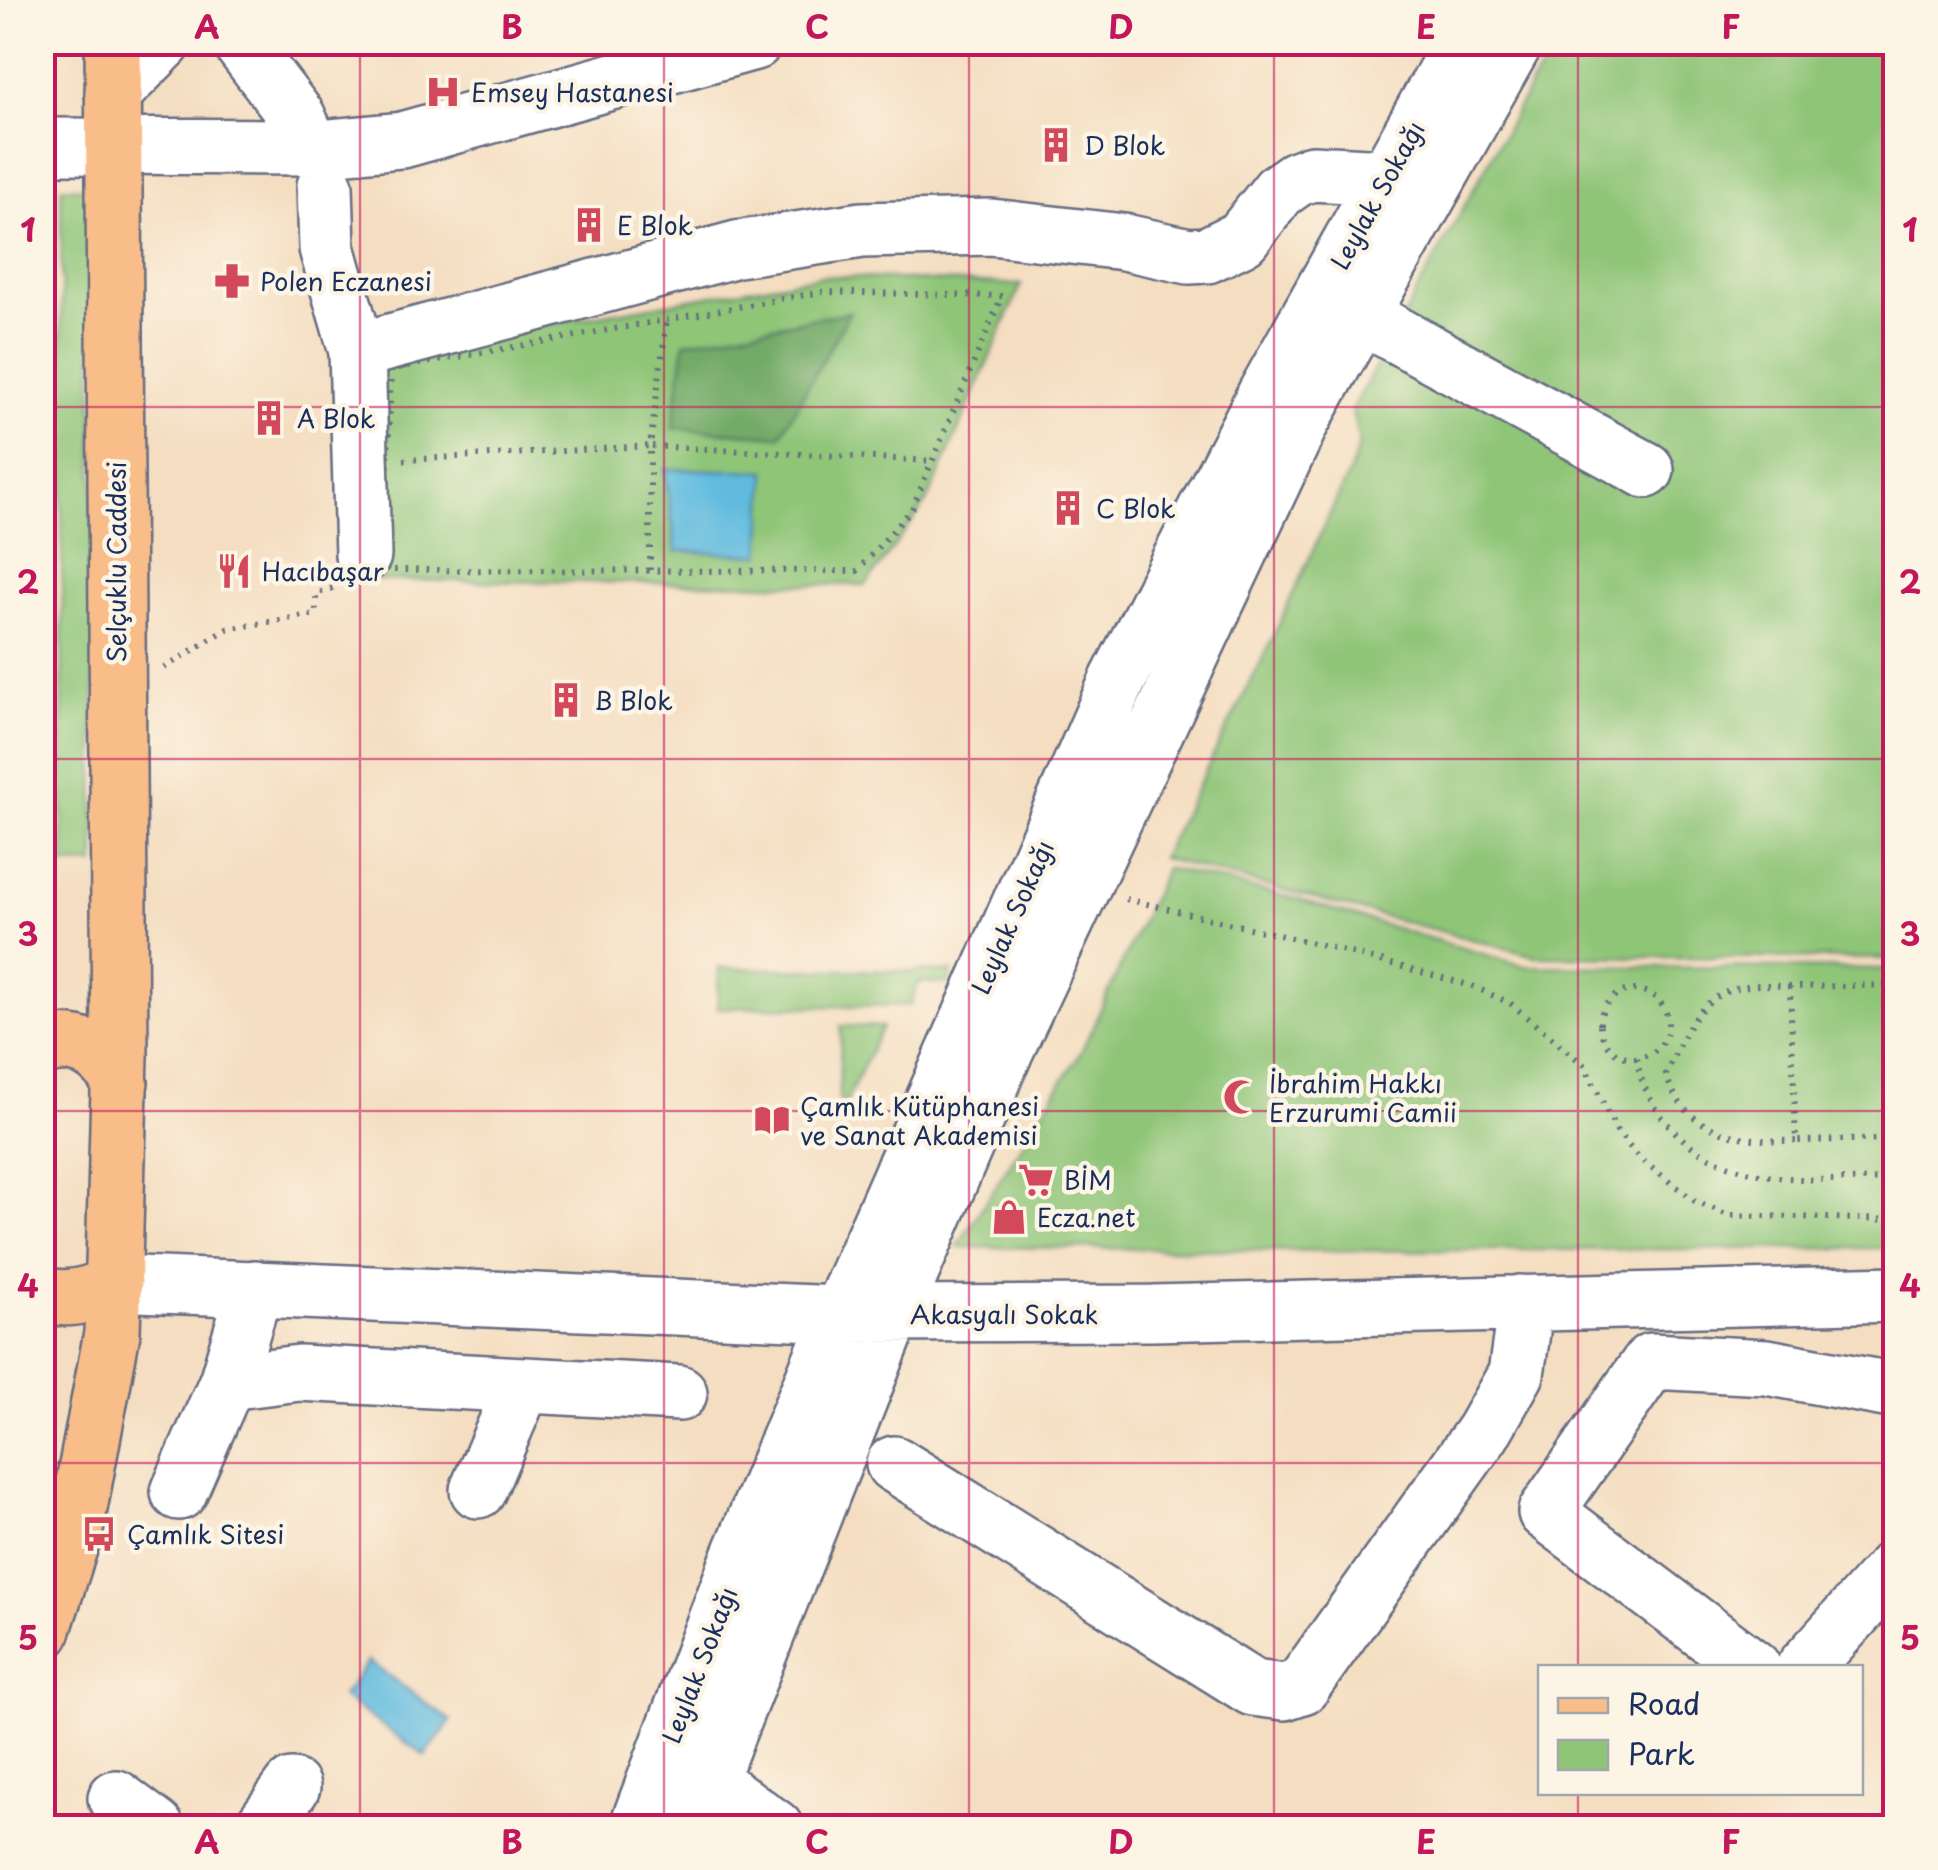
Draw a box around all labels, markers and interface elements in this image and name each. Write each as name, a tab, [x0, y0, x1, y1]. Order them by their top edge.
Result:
text: A	[194, 2, 220, 50]
text: B	[501, 2, 523, 50]
text: C	[805, 2, 829, 50]
text: D	[1108, 2, 1134, 50]
text: E	[1416, 2, 1436, 50]
text: F	[1722, 2, 1740, 50]
hospital icon: Emsey Hastanesi	[424, 73, 462, 111]
place label: Emsey Hastanesi	[471, 73, 674, 111]
street label: Leylak Sokağı	[1320, 114, 1434, 276]
building icon: D Blok	[1037, 126, 1075, 164]
place label: D Blok	[1084, 126, 1166, 164]
text: 1	[20, 205, 36, 253]
text: 1	[1902, 205, 1918, 253]
building icon: E Blok	[570, 206, 608, 244]
place label: E Blok	[617, 206, 694, 244]
pharmacy icon: Polen Eczanesi	[213, 262, 251, 300]
place label: Polen Eczanesi	[260, 262, 432, 300]
building icon: A Blok	[250, 399, 288, 437]
place label: A Blok	[297, 399, 376, 437]
street label: Selçuklu Caddesi	[97, 461, 135, 663]
building icon: C Blok	[1049, 489, 1087, 527]
place label: C Blok	[1096, 489, 1176, 527]
restaurant icon: Hacıbaşar	[215, 552, 253, 590]
place label: Hacıbaşar	[262, 552, 384, 590]
text: 2	[17, 557, 39, 605]
text: 2	[1899, 557, 1921, 605]
building icon: B Blok	[547, 681, 585, 719]
place label: B Blok	[594, 681, 673, 719]
street label: Leylak Sokağı	[961, 834, 1063, 1000]
text: 3	[18, 909, 38, 957]
text: 3	[1900, 909, 1920, 957]
place label: İbrahim Hakkı Erzurumi Camii	[1269, 1064, 1457, 1131]
mosque icon: İbrahim Hakkı Erzurumi Camii	[1222, 1078, 1260, 1116]
place label: Çamlık Kütüphanesi ve Sanat Akademisi	[800, 1087, 1039, 1154]
library icon: Çamlık Kütüphanesi ve Sanat Akademisi	[753, 1101, 791, 1139]
supermarket icon: BİM	[1017, 1161, 1055, 1199]
place label: BİM	[1064, 1161, 1112, 1199]
shop icon: Ecza.net	[990, 1198, 1028, 1236]
place label: Ecza.net	[1037, 1198, 1136, 1236]
text: 4	[17, 1261, 39, 1309]
text: 4	[1899, 1261, 1921, 1309]
street label: Akasyalı Sokak	[910, 1295, 1098, 1333]
bus stop icon: Çamlık Sitesi	[80, 1515, 118, 1553]
place label: Çamlık Sitesi	[127, 1515, 284, 1553]
street label: Leylak Sokağı	[652, 1581, 746, 1749]
text: 5	[18, 1613, 38, 1661]
text: 5	[1900, 1613, 1920, 1661]
legend	[1538, 1665, 1863, 1795]
text: Road	[1628, 1680, 1701, 1725]
text: Park	[1628, 1730, 1695, 1775]
text: A	[194, 1817, 220, 1865]
text: B	[501, 1817, 523, 1865]
text: C	[805, 1817, 829, 1865]
text: D	[1108, 1817, 1134, 1865]
text: E	[1416, 1817, 1436, 1865]
text: F	[1722, 1817, 1740, 1865]

